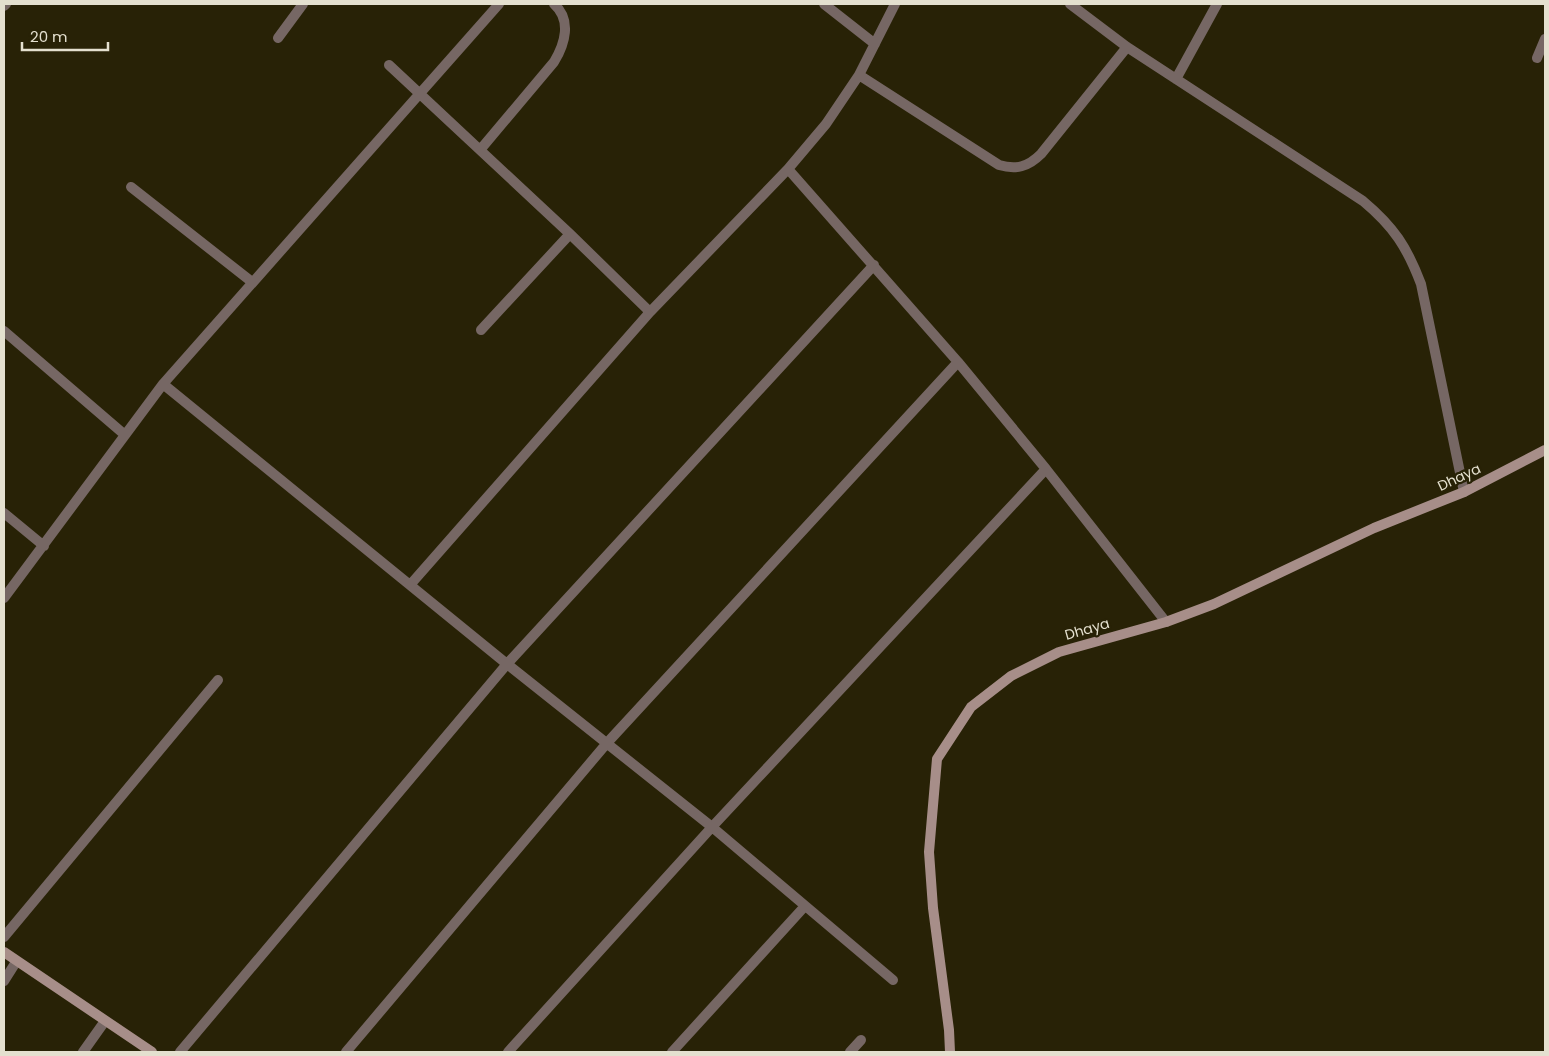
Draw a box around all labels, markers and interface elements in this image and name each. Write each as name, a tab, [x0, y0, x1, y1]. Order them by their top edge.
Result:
scale bar	[22, 20, 109, 52]
text: 20 m	[30, 26, 68, 47]
street label: Dhaya	[1434, 458, 1484, 496]
street label: Dhaya	[1062, 613, 1112, 645]

